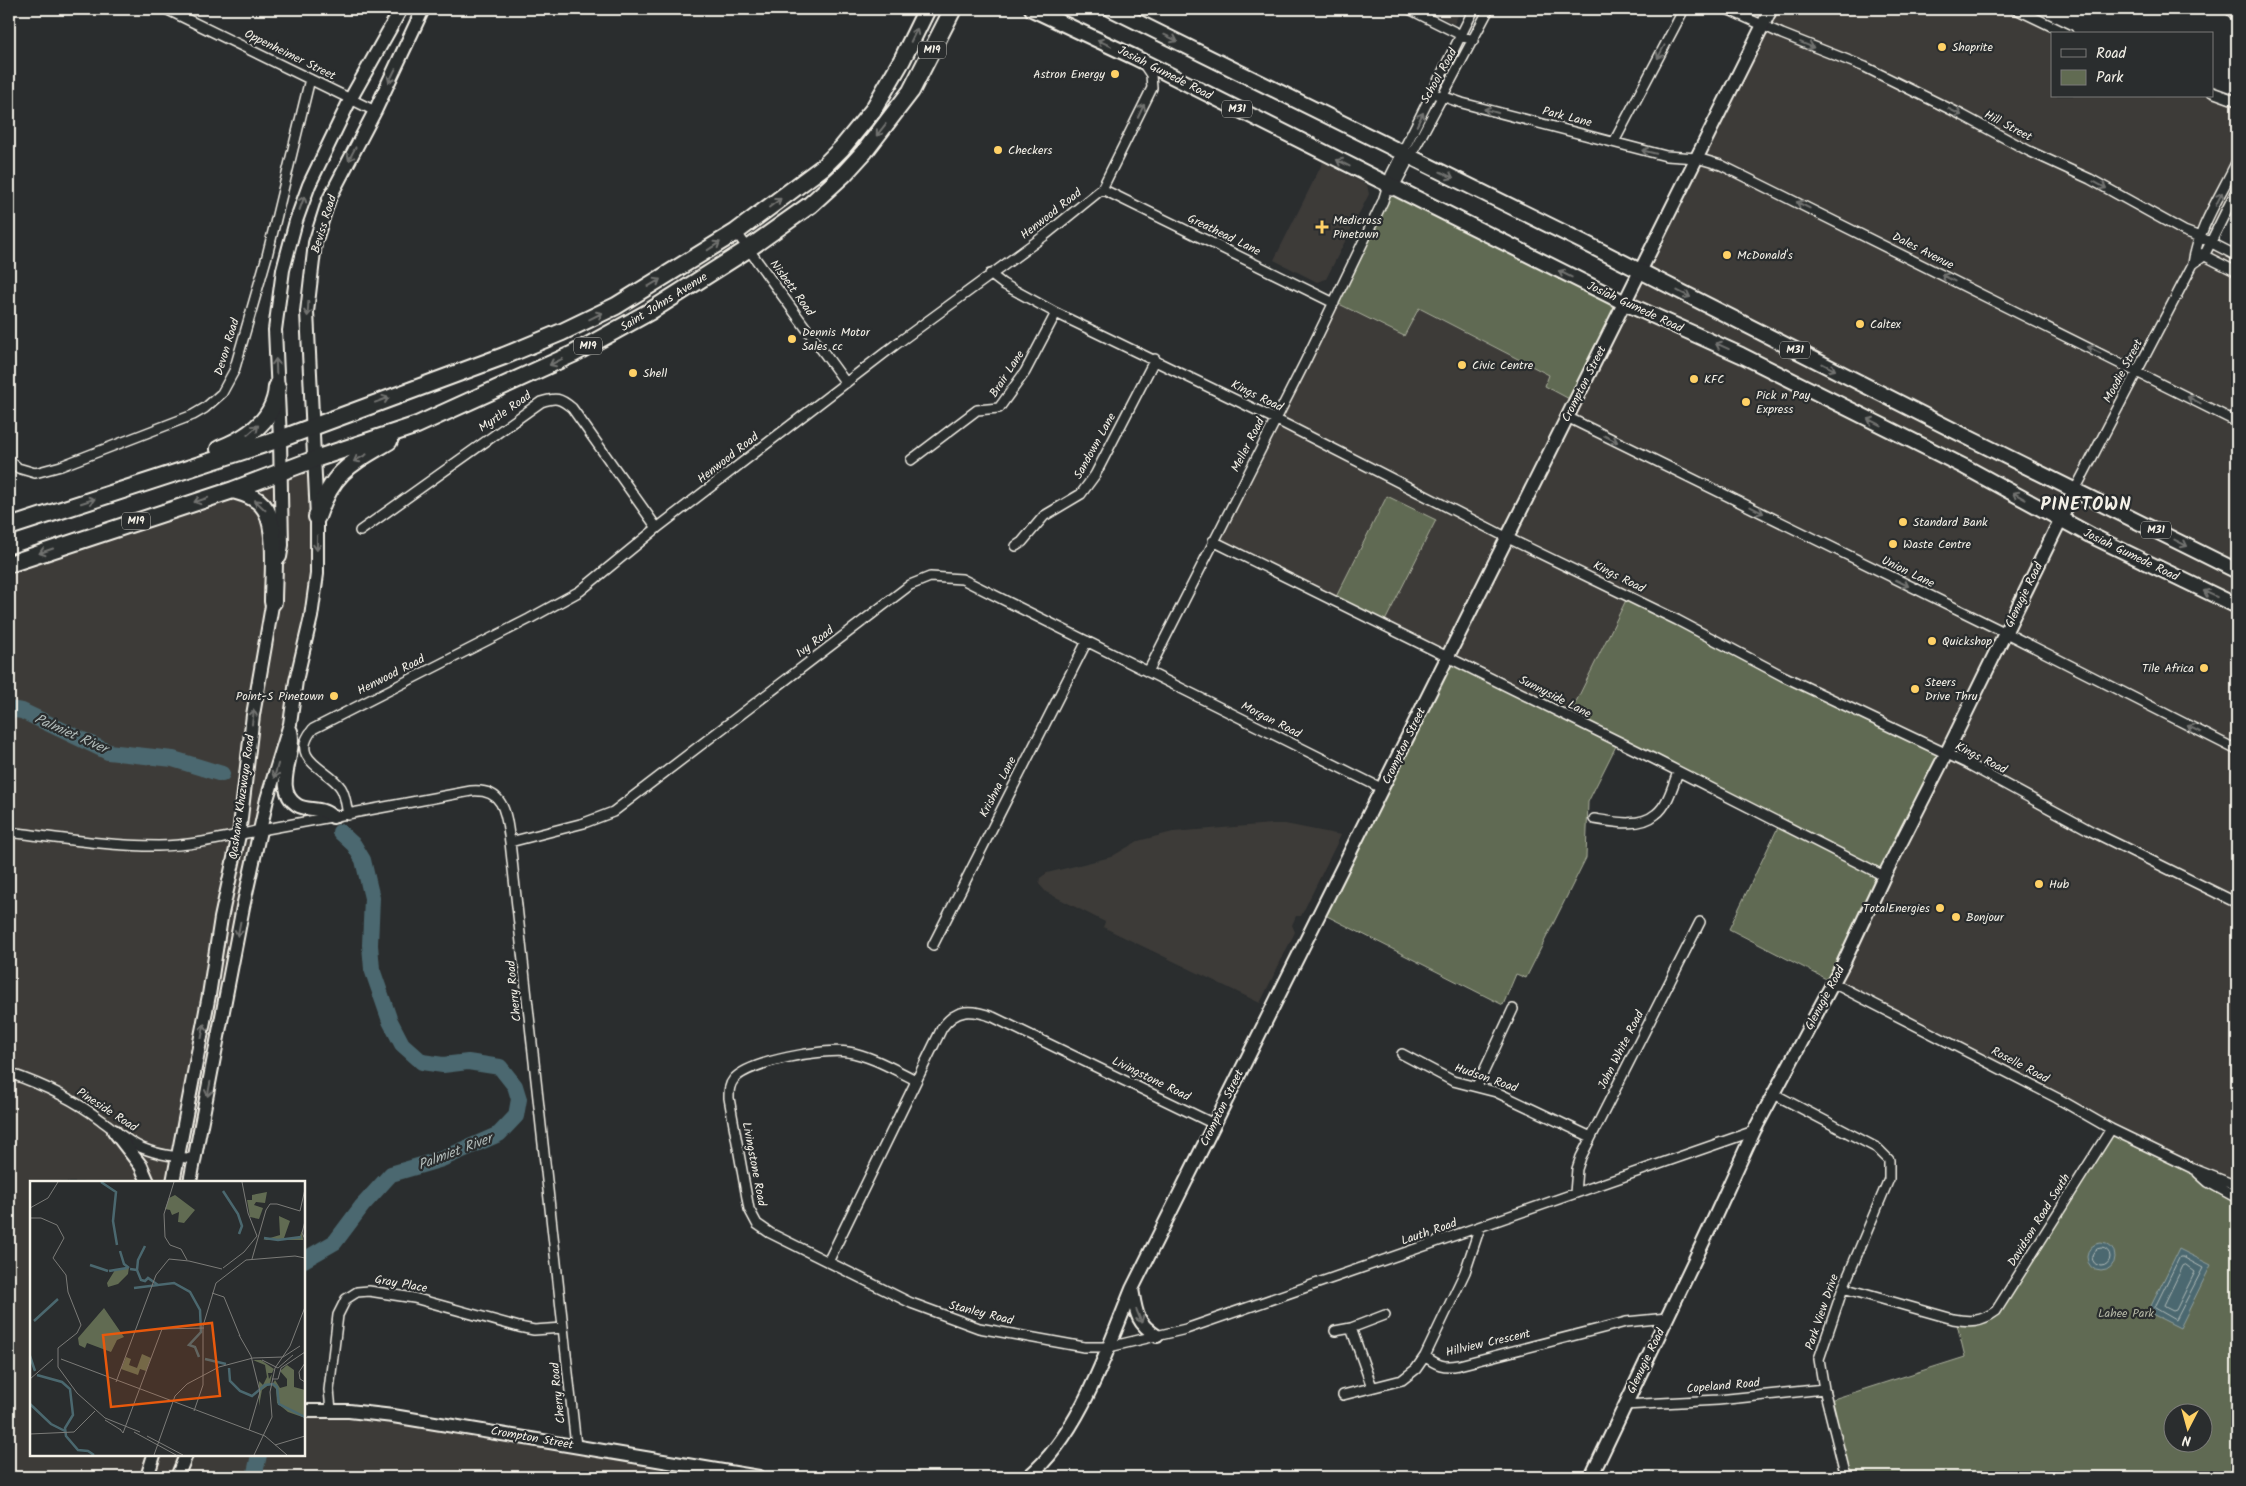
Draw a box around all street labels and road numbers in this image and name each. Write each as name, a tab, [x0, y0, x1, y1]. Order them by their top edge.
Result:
street label: Oppenheimer Street	[241, 25, 339, 85]
street label: Josiah Gumede Road	[1114, 41, 1217, 106]
road number: M19	[918, 42, 946, 58]
street label: School Road	[1416, 44, 1463, 107]
road number: M31	[1222, 100, 1252, 118]
street label: Park Lane	[1540, 102, 1594, 132]
street label: Hill Street	[1981, 105, 2036, 147]
street label: Henwood Road	[1016, 183, 1087, 244]
street label: Beviss Road	[306, 192, 342, 255]
street label: Greathead Lane	[1184, 209, 1264, 261]
street label: Dales Avenue	[1889, 227, 1958, 275]
street label: Nisbett Road	[765, 256, 820, 321]
street label: Saint Johns Avenue	[617, 267, 712, 337]
street label: Josiah Gumede Road	[1584, 276, 1687, 338]
street label: Devon Road	[209, 315, 245, 378]
street label: Moodie Street	[2098, 335, 2148, 406]
road number: M19	[574, 338, 602, 354]
street label: Crompton Street	[1557, 342, 1612, 426]
road number: M31	[1780, 342, 1810, 358]
street label: Brair Lane	[985, 346, 1030, 401]
street label: Kings Road	[1228, 375, 1287, 417]
street label: Myrtle Road	[475, 386, 536, 437]
street label: Sandown Lane	[1069, 409, 1121, 483]
street label: Meller Road	[1226, 414, 1270, 476]
street label: Henwood Road	[693, 427, 764, 488]
road number: M19	[122, 512, 150, 530]
road number: M31	[2141, 522, 2171, 538]
street label: Josiah Gumede Road	[2080, 524, 2183, 587]
street label: Union Lane	[1878, 551, 1938, 593]
street label: Kings Road	[1590, 556, 1649, 599]
street label: Glenugie Road	[2000, 558, 2048, 631]
street label: Ivy Road	[792, 621, 839, 663]
street label: Henwood Road	[354, 649, 429, 700]
street label: Sunnyside Lane	[1516, 671, 1595, 724]
street label: Morgan Road	[1238, 697, 1305, 744]
street label: Crompton Street	[1377, 704, 1431, 788]
street label: Qashana Khuzwayo Road	[224, 733, 260, 860]
street label: Kings Road	[1952, 737, 2011, 780]
street label: Krishna Lane	[974, 753, 1022, 821]
street label: Cherry Road	[501, 958, 527, 1023]
street label: Glenugie Road	[1800, 961, 1850, 1034]
street label: John White Road	[1593, 1006, 1650, 1093]
street label: Roselle Road	[1988, 1042, 2053, 1089]
street label: Livingstone Road	[1109, 1052, 1194, 1107]
street label: Hudson Road	[1452, 1058, 1521, 1098]
street label: Crompton Street	[1195, 1066, 1249, 1150]
street label: Pineside Road	[73, 1083, 142, 1137]
street label: Livingstone Road	[737, 1120, 772, 1209]
street label: Davidson Road South	[2003, 1170, 2075, 1270]
street label: Lauth Road	[1399, 1213, 1460, 1250]
street label: Gray Place	[373, 1270, 429, 1298]
street label: Park View Drive	[1800, 1271, 1844, 1352]
street label: Stanley Road	[947, 1296, 1016, 1330]
street label: Hillview Crescent	[1444, 1324, 1533, 1362]
street label: Glenugie Road	[1622, 1324, 1670, 1397]
street label: Cherry Road	[545, 1360, 571, 1425]
street label: Copeland Road	[1686, 1373, 1761, 1399]
street label: Crompton Street	[489, 1421, 575, 1455]

